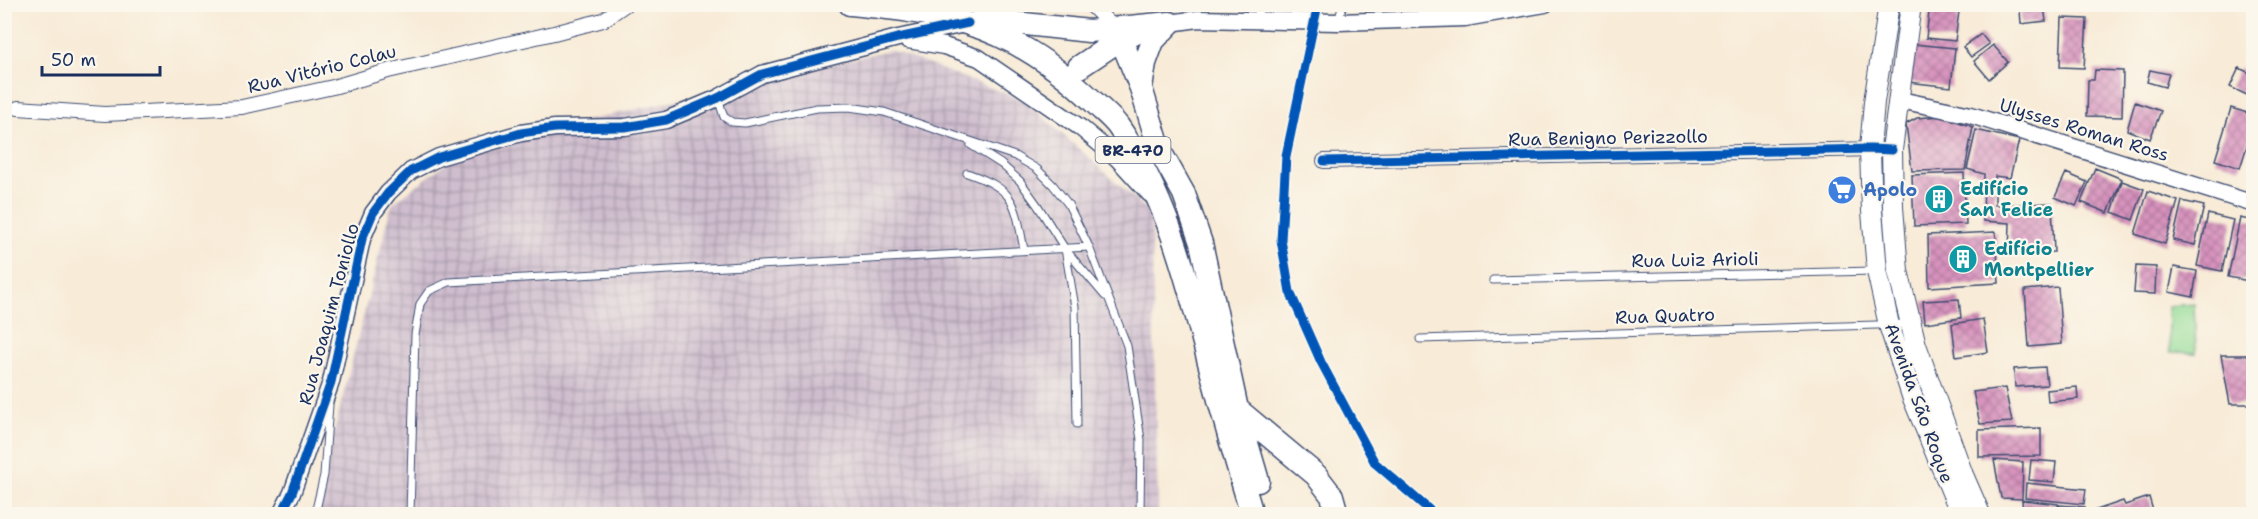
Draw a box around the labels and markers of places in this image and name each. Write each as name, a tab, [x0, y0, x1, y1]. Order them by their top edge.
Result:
supermarket icon: Apolo	[1826, 174, 1858, 206]
place label: Edifício San Felice	[1960, 177, 2054, 222]
place label: Apolo	[1863, 178, 1917, 202]
building icon: Edifício San Felice	[1923, 183, 1955, 215]
place label: Edifício Montpellier	[1984, 237, 2094, 282]
building icon: Edifício Montpellier	[1947, 243, 1979, 275]

